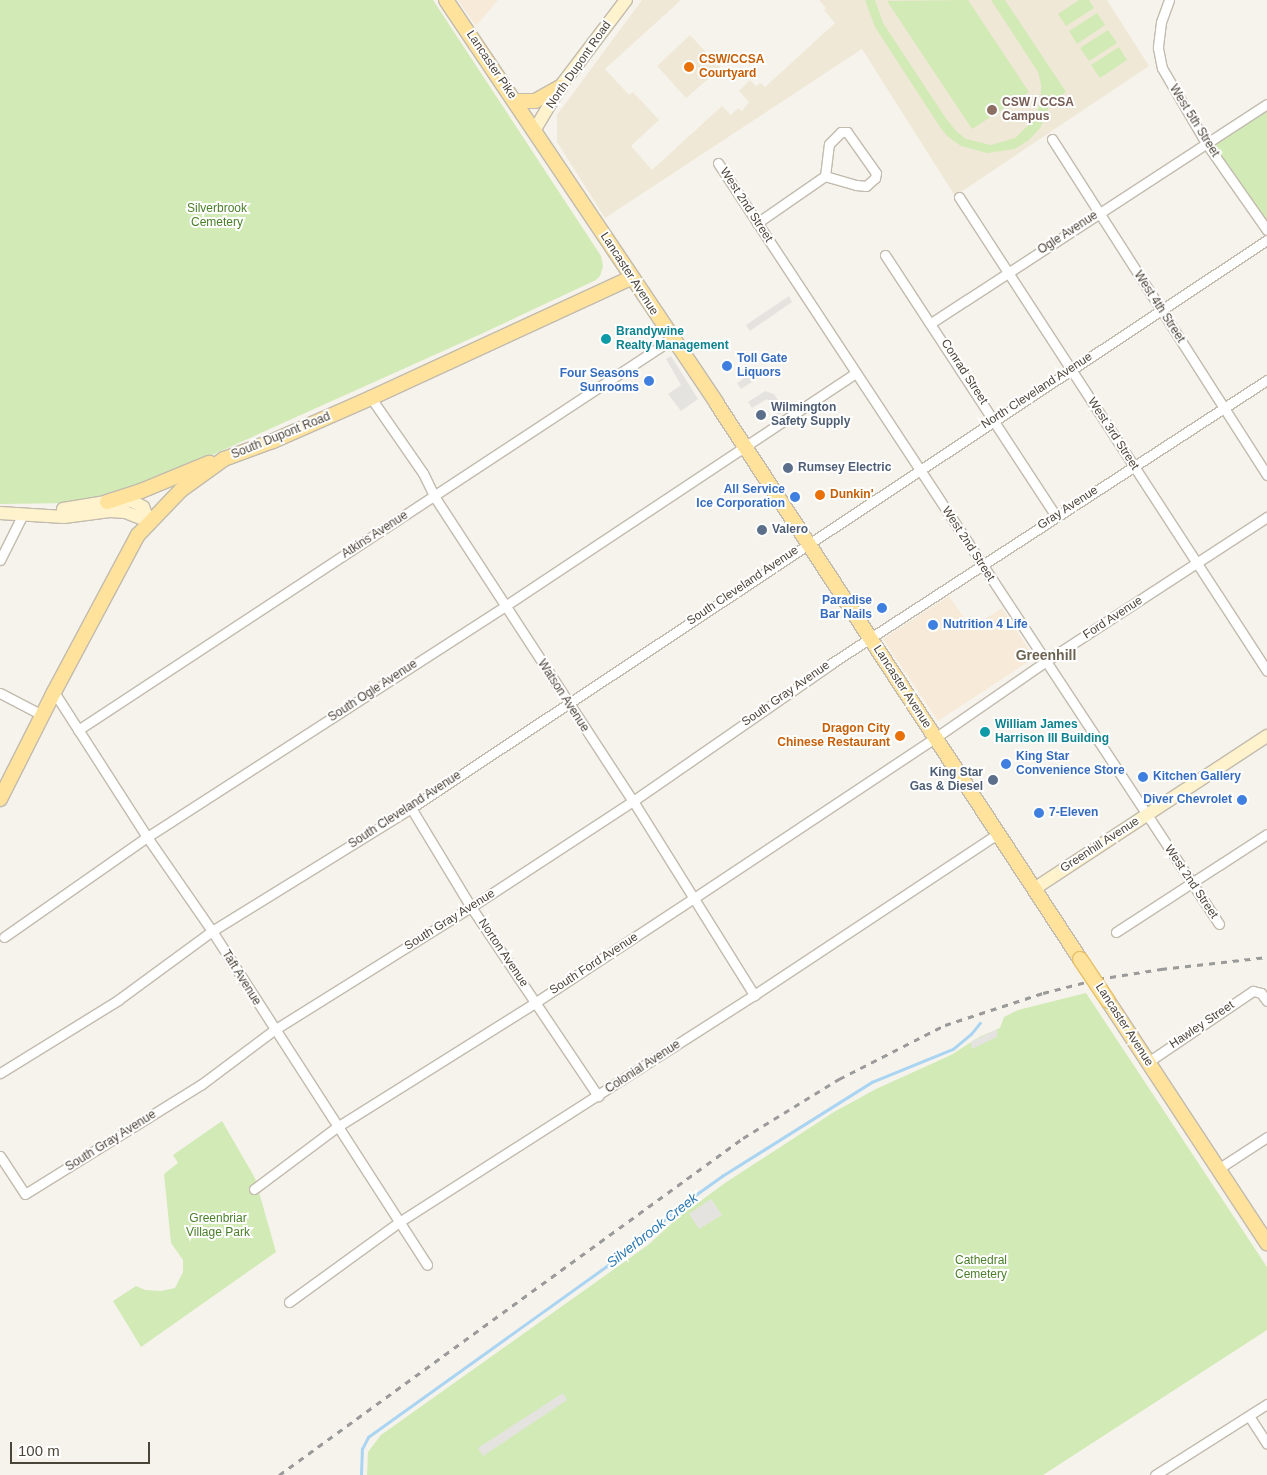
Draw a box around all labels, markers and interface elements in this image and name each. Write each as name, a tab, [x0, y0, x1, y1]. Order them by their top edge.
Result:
street label: North Dupont Road	[543, 19, 615, 111]
street label: Lancaster Pike	[463, 28, 519, 102]
place label: CSW/CCSA Courtyard	[699, 53, 764, 81]
marker: CSW/CCSA Courtyard	[683, 61, 695, 73]
street label: West 5th Street	[1166, 82, 1222, 160]
place label: CSW / CCSA Campus	[1002, 96, 1074, 124]
marker: CSW / CCSA Campus	[986, 104, 998, 116]
street label: West 2nd Street	[717, 165, 775, 245]
park label: Silverbrook Cemetery	[187, 202, 247, 230]
street label: Ogle Avenue	[1035, 208, 1101, 258]
street label: Lancaster Avenue	[597, 230, 661, 318]
street label: West 4th Street	[1130, 268, 1188, 346]
place label: Brandywine Realty Management	[616, 325, 729, 353]
marker: Brandywine Realty Management	[600, 333, 612, 345]
street label: Conrad Street	[938, 337, 990, 407]
street label: North Cleveland Avenue	[979, 350, 1095, 432]
place label: Toll Gate Liquors	[737, 352, 787, 380]
marker: Toll Gate Liquors	[721, 360, 733, 372]
place label: Four Seasons Sunrooms	[560, 367, 639, 395]
marker: Four Seasons Sunrooms	[643, 375, 655, 387]
street label: West 3rd Street	[1084, 395, 1142, 473]
place label: Wilmington Safety Supply	[771, 401, 850, 429]
marker: Wilmington Safety Supply	[755, 409, 767, 421]
street label: South Dupont Road	[229, 410, 333, 462]
place label: Rumsey Electric	[798, 461, 891, 475]
marker: Rumsey Electric	[782, 462, 794, 474]
place label: All Service Ice Corporation	[696, 483, 785, 511]
street label: Gray Avenue	[1035, 483, 1101, 533]
place label: Dunkin'	[830, 488, 874, 502]
marker: Dunkin'	[814, 489, 826, 501]
marker: All Service Ice Corporation	[789, 491, 801, 503]
street label: West 2nd Street	[939, 504, 997, 584]
street label: Atkins Avenue	[339, 508, 411, 562]
place label: Valero	[772, 523, 808, 537]
marker: Valero	[756, 524, 768, 536]
street label: South Cleveland Avenue	[684, 543, 802, 629]
street label: Ford Avenue	[1080, 593, 1146, 643]
place label: Paradise Bar Nails	[820, 594, 872, 622]
marker: Paradise Bar Nails	[876, 602, 888, 614]
place label: Nutrition 4 Life	[943, 618, 1028, 632]
marker: Nutrition 4 Life	[927, 619, 939, 631]
street label: Lancaster Avenue	[870, 643, 934, 731]
district label: Greenhill	[1016, 647, 1076, 663]
street label: South Ogle Avenue	[326, 657, 420, 725]
street label: Watson Avenue	[534, 657, 592, 735]
street label: South Gray Avenue	[739, 658, 833, 730]
place label: William James Harrison III Building	[995, 718, 1109, 746]
place label: Dragon City Chinese Restaurant	[777, 722, 890, 750]
marker: William James Harrison III Building	[979, 726, 991, 738]
marker: Dragon City Chinese Restaurant	[894, 730, 906, 742]
place label: King Star Convenience Store	[1016, 750, 1125, 778]
marker: King Star Convenience Store	[1000, 758, 1012, 770]
place label: King Star Gas & Diesel	[910, 766, 983, 794]
street label: South Cleveland Avenue	[346, 768, 464, 852]
place label: Kitchen Gallery	[1153, 770, 1241, 784]
marker: Kitchen Gallery	[1137, 771, 1149, 783]
marker: King Star Gas & Diesel	[987, 774, 999, 786]
place label: Diver Chevrolet	[1143, 793, 1232, 807]
marker: Diver Chevrolet	[1236, 794, 1248, 806]
place label: 7-Eleven	[1049, 806, 1098, 820]
marker: 7-Eleven	[1033, 807, 1045, 819]
street label: Greenhill Avenue	[1058, 814, 1142, 876]
street label: West 2nd Street	[1161, 842, 1221, 922]
street label: South Gray Avenue	[402, 886, 498, 954]
street label: Norton Avenue	[475, 916, 531, 990]
street label: South Ford Avenue	[547, 930, 641, 998]
street label: Taft Avenue	[218, 947, 264, 1009]
street label: Lancaster Avenue	[1092, 981, 1156, 1069]
street label: Hawley Street	[1167, 998, 1237, 1052]
street label: Colonial Avenue	[603, 1037, 683, 1097]
street label: South Gray Avenue	[63, 1107, 159, 1175]
water label: Silverbrook Creek	[603, 1189, 701, 1271]
park label: Greenbriar Village Park	[186, 1212, 250, 1240]
park label: Cathedral Cemetery	[955, 1254, 1007, 1282]
scale bar	[12, 1432, 152, 1464]
text: 100 m	[18, 1442, 60, 1459]

